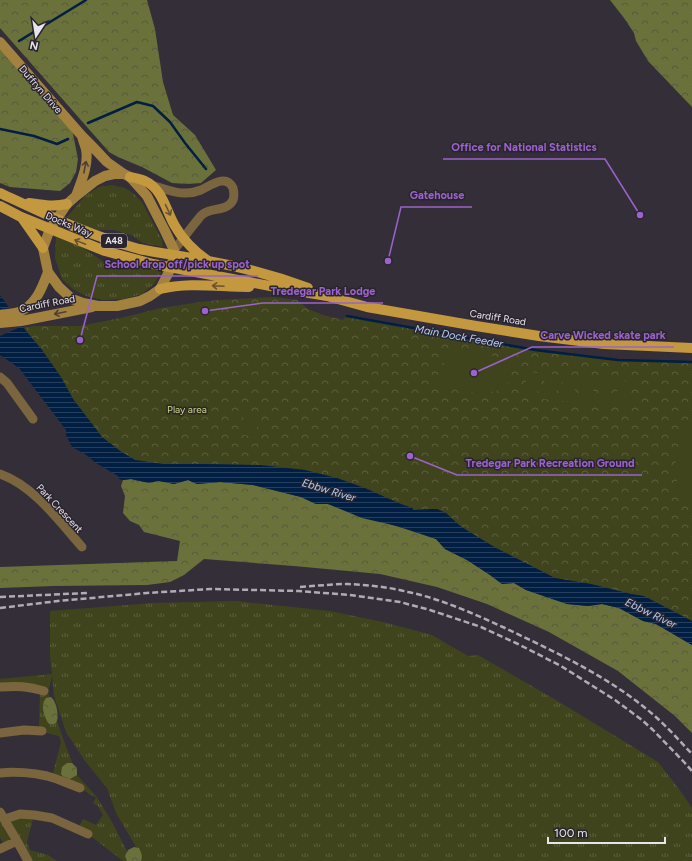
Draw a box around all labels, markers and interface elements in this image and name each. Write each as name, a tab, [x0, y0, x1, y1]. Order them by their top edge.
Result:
north arrow	[16, 16, 56, 56]
text: N	[29, 38, 40, 53]
street label: Duffryn Drive	[16, 63, 65, 117]
callout: Office for National Statistics	[443, 136, 605, 159]
text: Office for National Statistics	[451, 141, 597, 154]
one-way arrow	[81, 160, 89, 173]
callout: Gatehouse	[401, 184, 472, 207]
text: Gatehouse	[410, 189, 464, 202]
one-way arrow	[165, 204, 172, 216]
street label: Docks Way	[43, 209, 95, 240]
road number: A48	[101, 234, 127, 248]
one-way arrow	[74, 237, 86, 245]
callout: School drop off/pick up spot	[97, 253, 258, 276]
text: School drop off/pick up spot	[104, 258, 250, 271]
callout: Tredegar Park Lodge	[263, 280, 383, 303]
one-way arrow	[212, 283, 225, 290]
text: Tredegar Park Lodge	[271, 285, 375, 298]
street label: Cardiff Road	[18, 292, 76, 315]
street label: Cardiff Road	[469, 307, 527, 328]
one-way arrow	[54, 310, 67, 318]
water label: Main Dock Feeder	[414, 322, 505, 351]
callout: Carve Wicked skate park	[532, 324, 674, 347]
text: Carve Wicked skate park	[540, 329, 666, 342]
park label: Play area	[167, 403, 207, 416]
callout: Tredegar Park Recreation Ground	[457, 452, 642, 475]
text: Tredegar Park Recreation Ground	[466, 457, 634, 470]
water label: Ebbw River	[300, 476, 358, 505]
street label: Park Crescent	[34, 481, 86, 536]
water label: Ebbw River	[623, 595, 680, 632]
scale bar	[548, 819, 665, 845]
text: 100 m	[554, 826, 588, 840]

